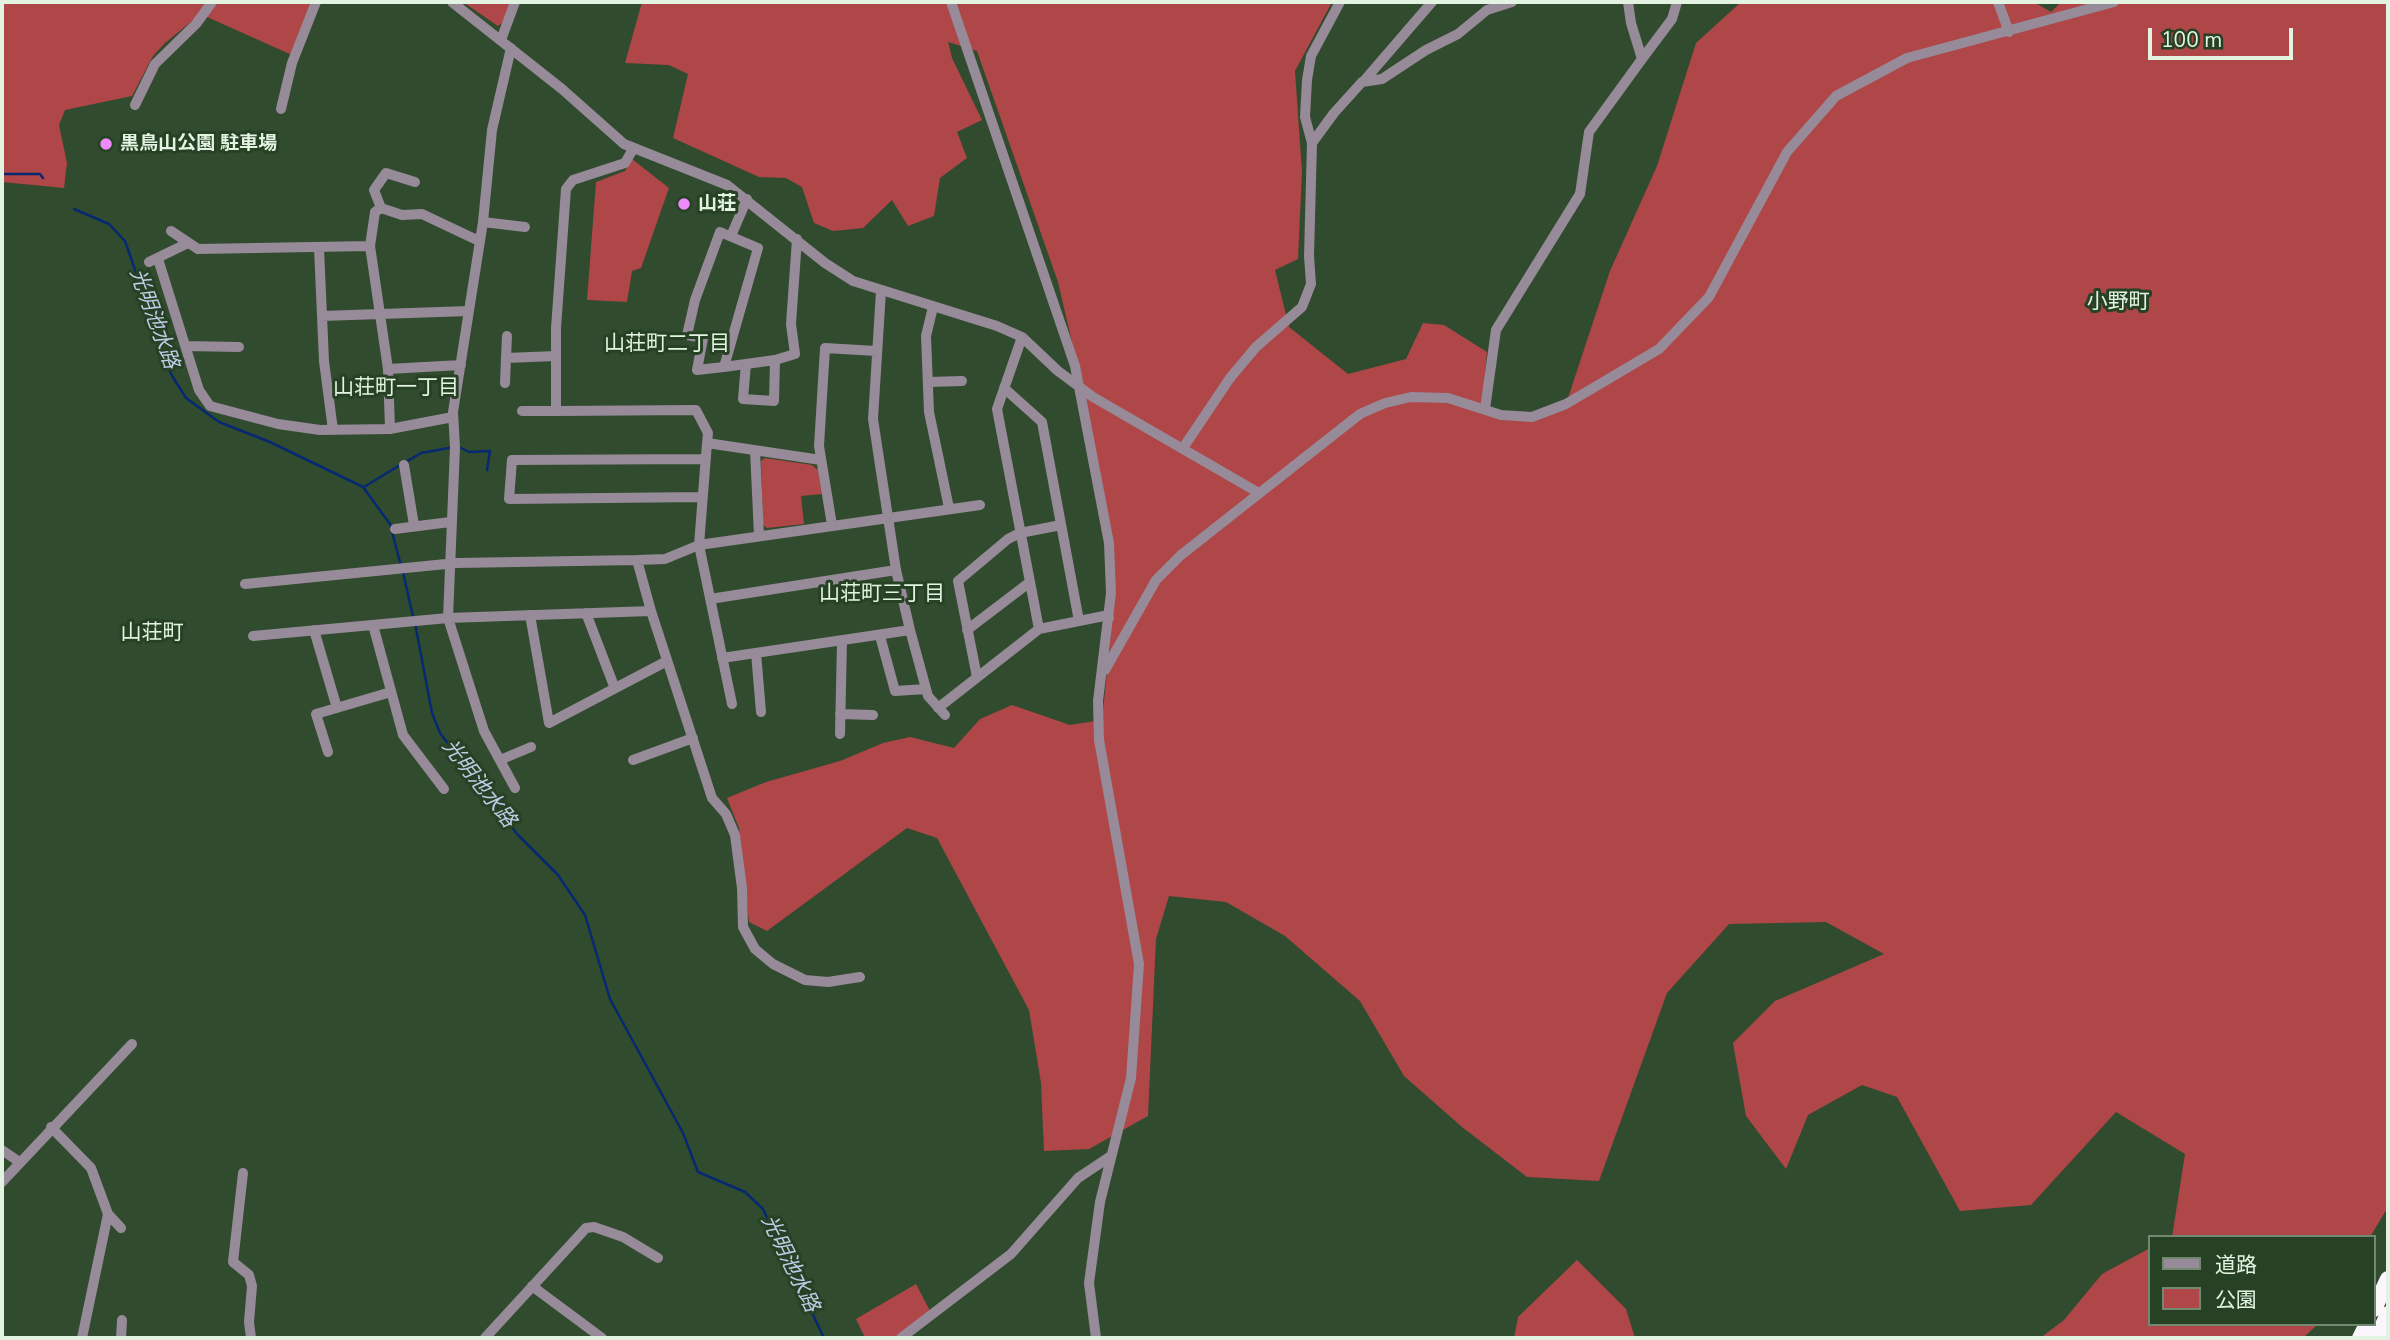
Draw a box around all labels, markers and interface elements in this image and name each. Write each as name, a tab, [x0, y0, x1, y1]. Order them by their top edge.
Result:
scale bar	[2152, 14, 2297, 58]
text: 100 m	[2161, 26, 2222, 54]
place label: 黒鳥山公園 駐車場	[120, 133, 277, 155]
marker: 黒鳥山公園 駐車場	[98, 136, 114, 152]
place label: 山荘	[698, 193, 736, 215]
marker: 山荘	[676, 196, 692, 212]
water label: 光明池水路	[123, 265, 183, 373]
district label: 小野町	[2087, 290, 2149, 316]
district label: 山荘町二丁目	[604, 332, 730, 358]
district label: 山荘町一丁目	[333, 376, 459, 402]
district label: 山荘町三丁目	[819, 582, 945, 608]
district label: 山荘町	[121, 621, 183, 647]
water label: 光明池水路	[436, 735, 520, 833]
water label: 光明池水路	[755, 1211, 823, 1317]
legend	[2148, 1235, 2376, 1326]
text: 道路	[2215, 1251, 2257, 1279]
text: 公園	[2215, 1286, 2257, 1314]

